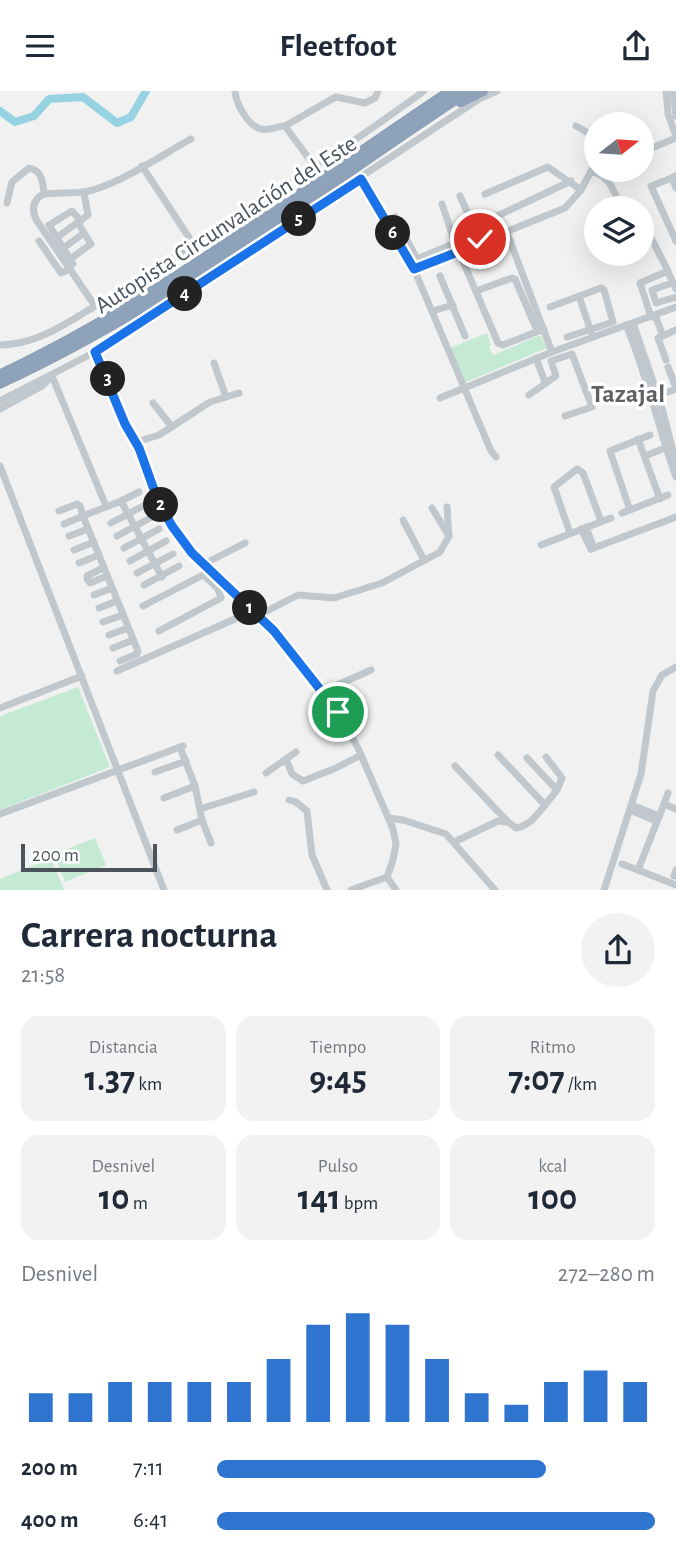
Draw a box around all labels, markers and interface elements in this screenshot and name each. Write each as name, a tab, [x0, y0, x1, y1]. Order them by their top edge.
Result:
icon: menu	[21, 27, 59, 65]
icon: share	[617, 27, 655, 65]
text: Fleetfoot	[280, 30, 396, 62]
north arrow	[584, 112, 654, 182]
map controls	[584, 112, 654, 266]
street label: Autopista Circunvalación del Este	[91, 131, 361, 319]
button: layers	[584, 196, 654, 266]
pin: 5	[282, 201, 316, 237]
text: 5	[294, 209, 303, 228]
pin	[450, 209, 510, 269]
pin: 6	[376, 215, 410, 251]
icon: check	[461, 220, 499, 258]
text: 6	[388, 223, 397, 242]
pin: 4	[168, 277, 202, 311]
text: 4	[180, 284, 189, 303]
pin: 3	[90, 361, 126, 397]
text: 3	[103, 369, 112, 388]
district label: Tazajal	[591, 381, 665, 407]
pin: 2	[144, 487, 178, 523]
text: 2	[156, 495, 165, 514]
pin: 1	[232, 591, 268, 625]
text: 1	[246, 598, 253, 617]
pin	[308, 682, 368, 742]
icon: arrive	[319, 693, 357, 731]
scale bar	[21, 841, 158, 873]
text: 200 m	[32, 846, 79, 865]
button: share	[581, 913, 655, 987]
text: Carrera nocturna	[21, 917, 278, 955]
text: 21:58	[21, 964, 65, 987]
text: Distancia	[89, 1038, 158, 1057]
text: Tiempo	[310, 1038, 366, 1057]
text: Ritmo	[530, 1038, 576, 1057]
text: 1.37	[84, 1062, 135, 1097]
text: 9:45	[309, 1062, 367, 1097]
text: 7:07	[508, 1062, 565, 1097]
text: km	[135, 1075, 162, 1094]
text: /km	[565, 1075, 597, 1094]
text: Desnivel	[91, 1157, 155, 1176]
text: Pulso	[318, 1157, 358, 1176]
text: kcal	[538, 1157, 567, 1176]
text: 10	[99, 1181, 130, 1216]
text: 141	[298, 1181, 341, 1216]
text: 100	[528, 1181, 577, 1216]
text: m	[130, 1194, 148, 1213]
text: bpm	[341, 1194, 378, 1213]
text: Desnivel	[21, 1263, 98, 1286]
text: 272–280 m	[558, 1263, 655, 1286]
text: 200 m	[21, 1457, 78, 1480]
text: 7:11	[133, 1457, 164, 1480]
text: 400 m	[21, 1509, 79, 1532]
text: 6:41	[133, 1509, 168, 1532]

